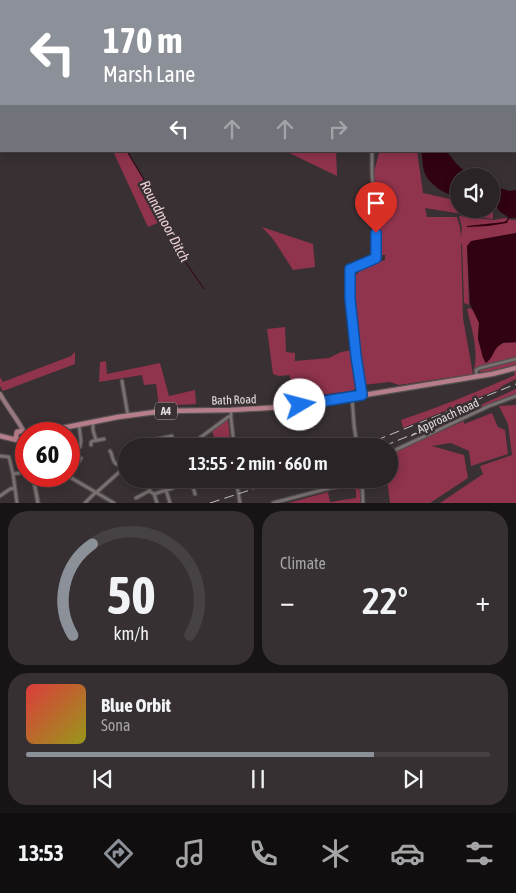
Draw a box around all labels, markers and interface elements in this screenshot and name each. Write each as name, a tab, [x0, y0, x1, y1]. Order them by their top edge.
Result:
icon: left	[20, 20, 85, 85]
text: 170 m	[103, 20, 182, 60]
text: Marsh Lane	[103, 61, 195, 87]
icon: left	[165, 115, 193, 143]
icon: ahead	[218, 115, 246, 143]
icon: ahead	[271, 115, 299, 143]
icon: right	[324, 115, 352, 143]
map controls	[450, 168, 500, 218]
button: sound	[450, 168, 500, 218]
water label: Roundmoor Ditch	[137, 178, 193, 265]
pin	[355, 182, 397, 233]
icon: arrive	[362, 189, 390, 217]
position arrow	[273, 378, 325, 430]
street label: Bath Road	[211, 392, 257, 408]
street label: Approach Road	[415, 396, 481, 436]
road number: A4	[155, 402, 177, 420]
speed limit sign: 60	[15, 422, 80, 487]
text: 13:55 · 2 min · 660 m	[188, 452, 328, 474]
text: Climate	[280, 554, 326, 572]
text: 50	[107, 565, 155, 625]
text: 22°	[362, 579, 408, 622]
text: −	[280, 585, 295, 617]
text: +	[475, 585, 490, 617]
text: km/h	[113, 623, 149, 644]
text: Blue Orbit	[101, 694, 171, 716]
text: Sona	[101, 716, 130, 734]
icon: previous	[89, 765, 117, 793]
icon: pause	[244, 765, 272, 793]
icon: next	[399, 765, 427, 793]
icon: directions	[101, 836, 136, 871]
icon: music	[173, 836, 208, 871]
icon: phone	[246, 836, 281, 871]
icon: climate	[318, 836, 353, 871]
icon: car	[390, 836, 425, 871]
icon: filters	[462, 836, 497, 871]
text: 13:53	[19, 840, 64, 866]

